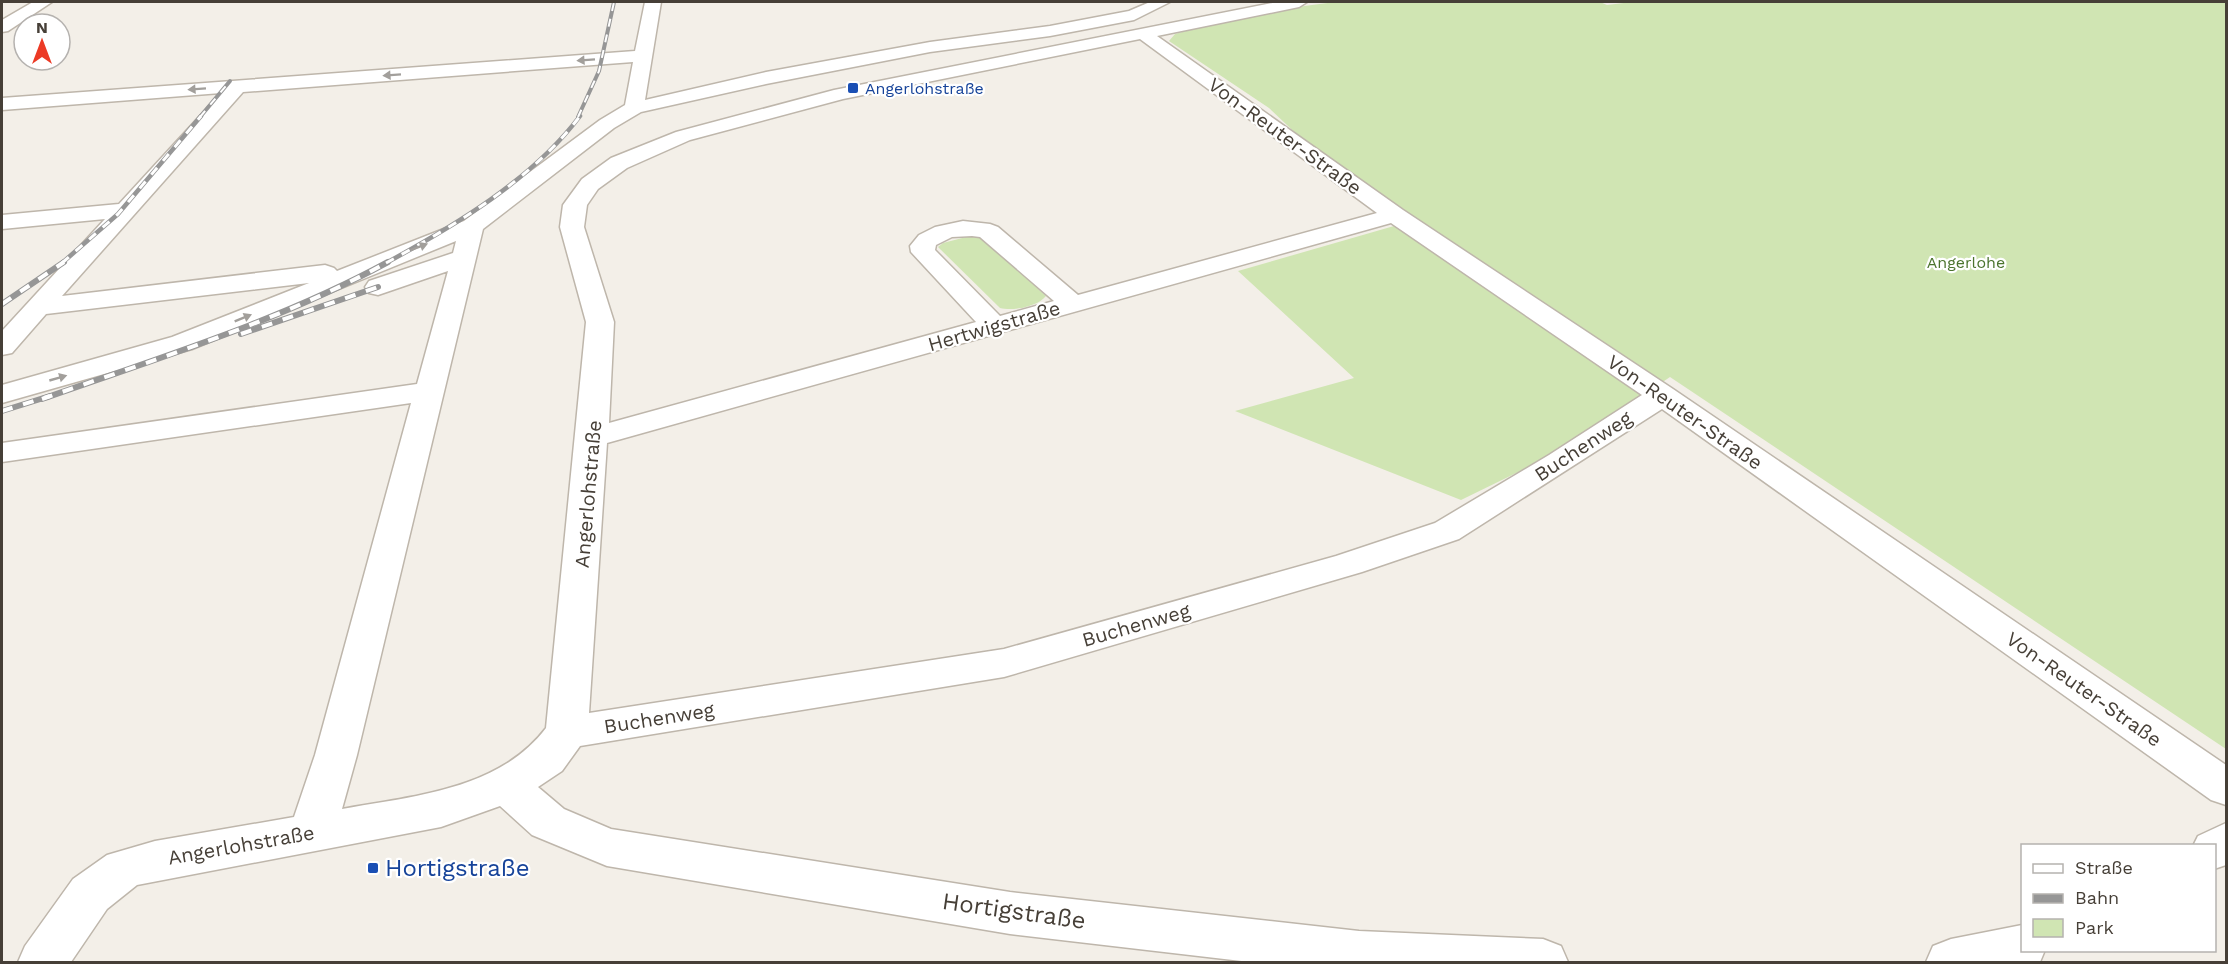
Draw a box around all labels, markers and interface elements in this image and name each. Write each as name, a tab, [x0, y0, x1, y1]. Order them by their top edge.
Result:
north arrow	[12, 12, 72, 72]
text: N	[36, 18, 48, 37]
one-way arrow	[576, 56, 595, 65]
one-way arrow	[382, 70, 401, 79]
street label: Von-Reuter-Straße	[1203, 72, 1367, 200]
place label: Angerlohstraße	[865, 79, 984, 98]
marker: Angerlohstraße	[846, 81, 860, 95]
one-way arrow	[188, 84, 207, 94]
one-way arrow	[410, 242, 428, 251]
park label: Angerlohe	[1927, 253, 2005, 272]
street label: Hertwigstraße	[925, 296, 1063, 356]
one-way arrow	[234, 313, 252, 322]
street label: Von-Reuter-Straße	[1603, 349, 1767, 475]
one-way arrow	[49, 373, 67, 382]
street label: Buchenweg	[1530, 405, 1637, 486]
street label: Angerlohstraße	[570, 419, 606, 569]
street label: Buchenweg	[1079, 598, 1193, 652]
street label: Von-Reuter-Straße	[2002, 626, 2166, 752]
street label: Buchenweg	[602, 697, 716, 739]
street label: Angerlohstraße	[166, 820, 316, 870]
legend	[2021, 844, 2216, 952]
place label: Hortigstraße	[385, 854, 530, 882]
text: Straße	[2075, 857, 2133, 878]
marker: Hortigstraße	[366, 861, 380, 875]
street label: Hortigstraße	[940, 887, 1088, 935]
text: Bahn	[2075, 887, 2119, 908]
text: Park	[2075, 917, 2114, 938]

